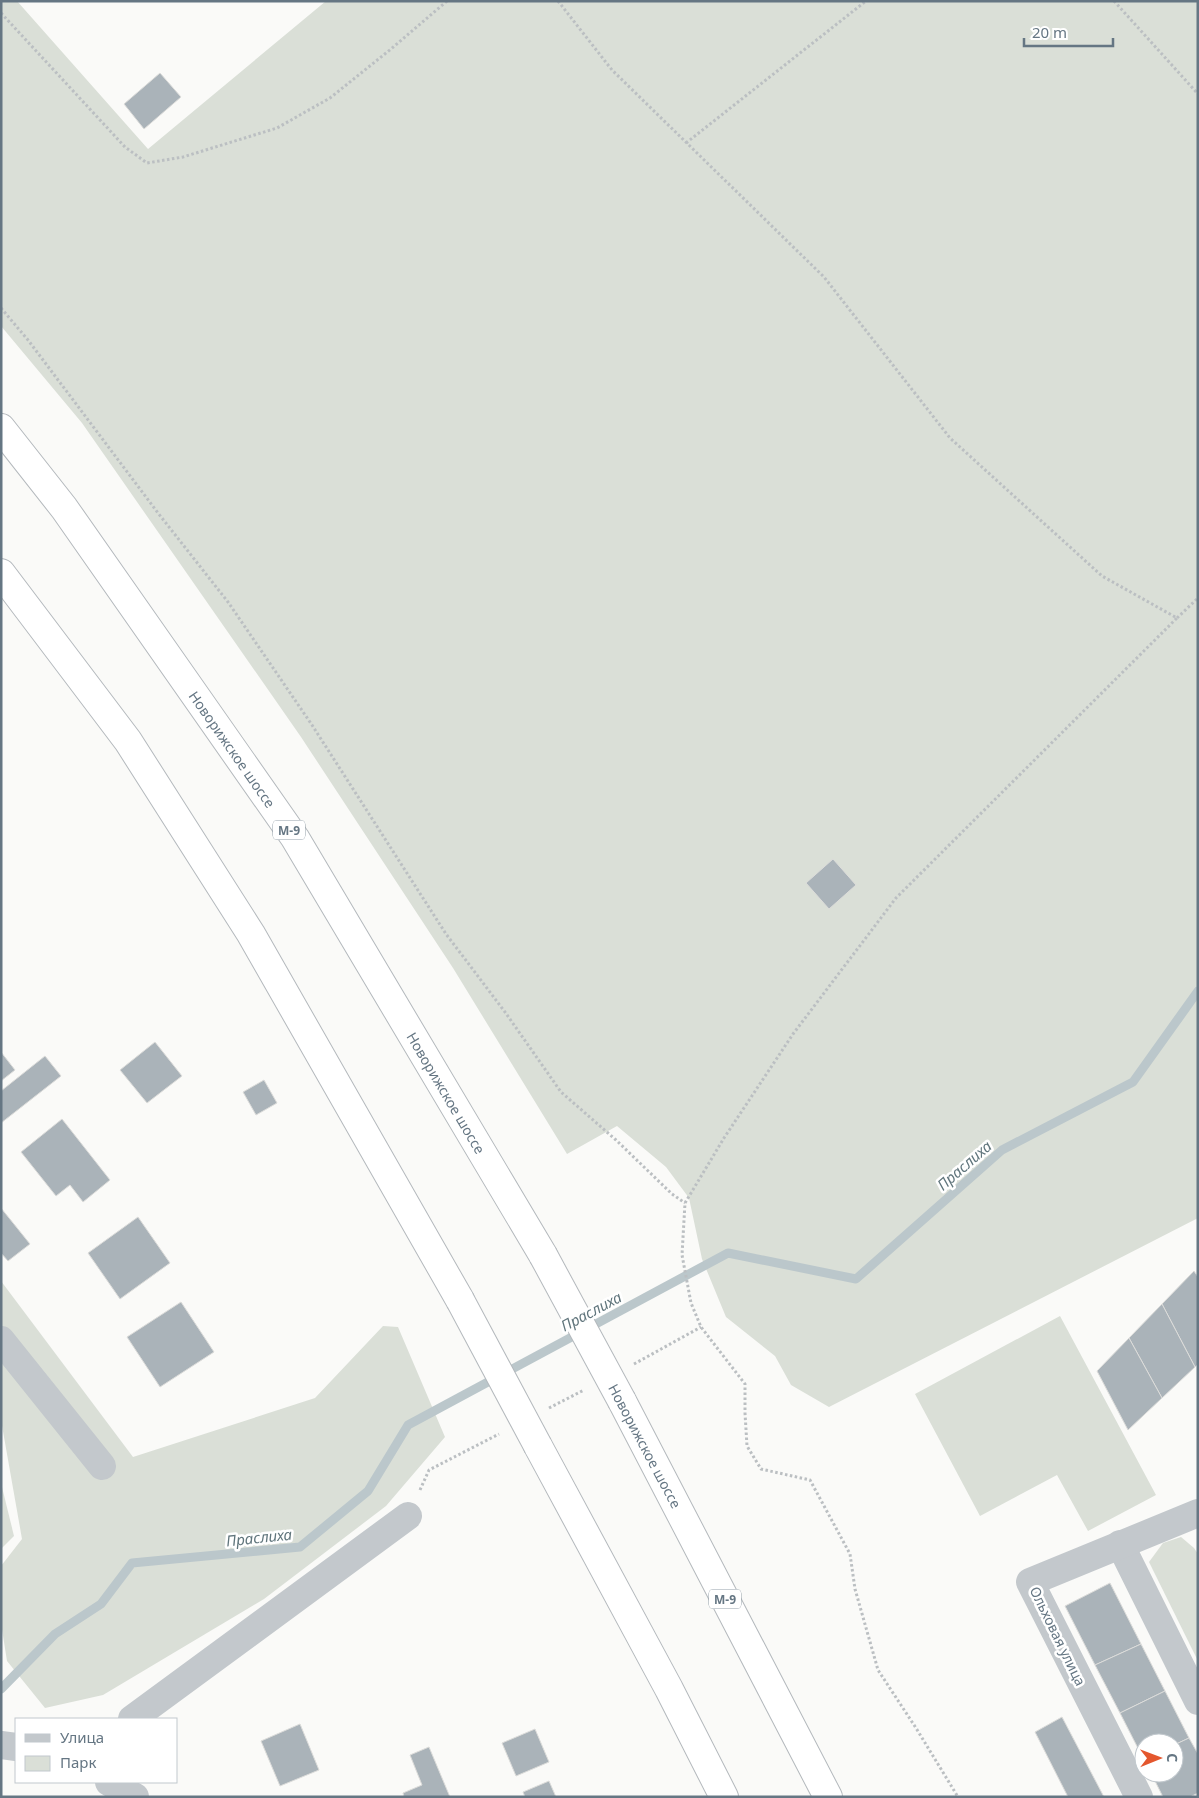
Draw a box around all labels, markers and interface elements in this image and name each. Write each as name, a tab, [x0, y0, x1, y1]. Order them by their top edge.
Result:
scale bar	[1024, 15, 1113, 47]
text: 20 m	[1032, 22, 1067, 42]
street label: Новорижское шоссе	[185, 687, 280, 811]
road number: М-9	[273, 820, 305, 840]
street label: Новорижское шоссе	[403, 1028, 490, 1157]
water label: Праслиха	[932, 1135, 996, 1194]
water label: Праслиха	[557, 1286, 625, 1335]
street label: Новорижское шоссе	[604, 1380, 686, 1512]
water label: Праслиха	[225, 1524, 293, 1550]
street label: Ольховая улица	[1026, 1583, 1090, 1689]
road number: М-9	[709, 1590, 741, 1608]
legend	[15, 1718, 178, 1783]
text: Улица	[60, 1727, 104, 1747]
north arrow	[1134, 1733, 1184, 1783]
text: Парк	[60, 1752, 96, 1772]
text: С	[1163, 1753, 1182, 1762]

